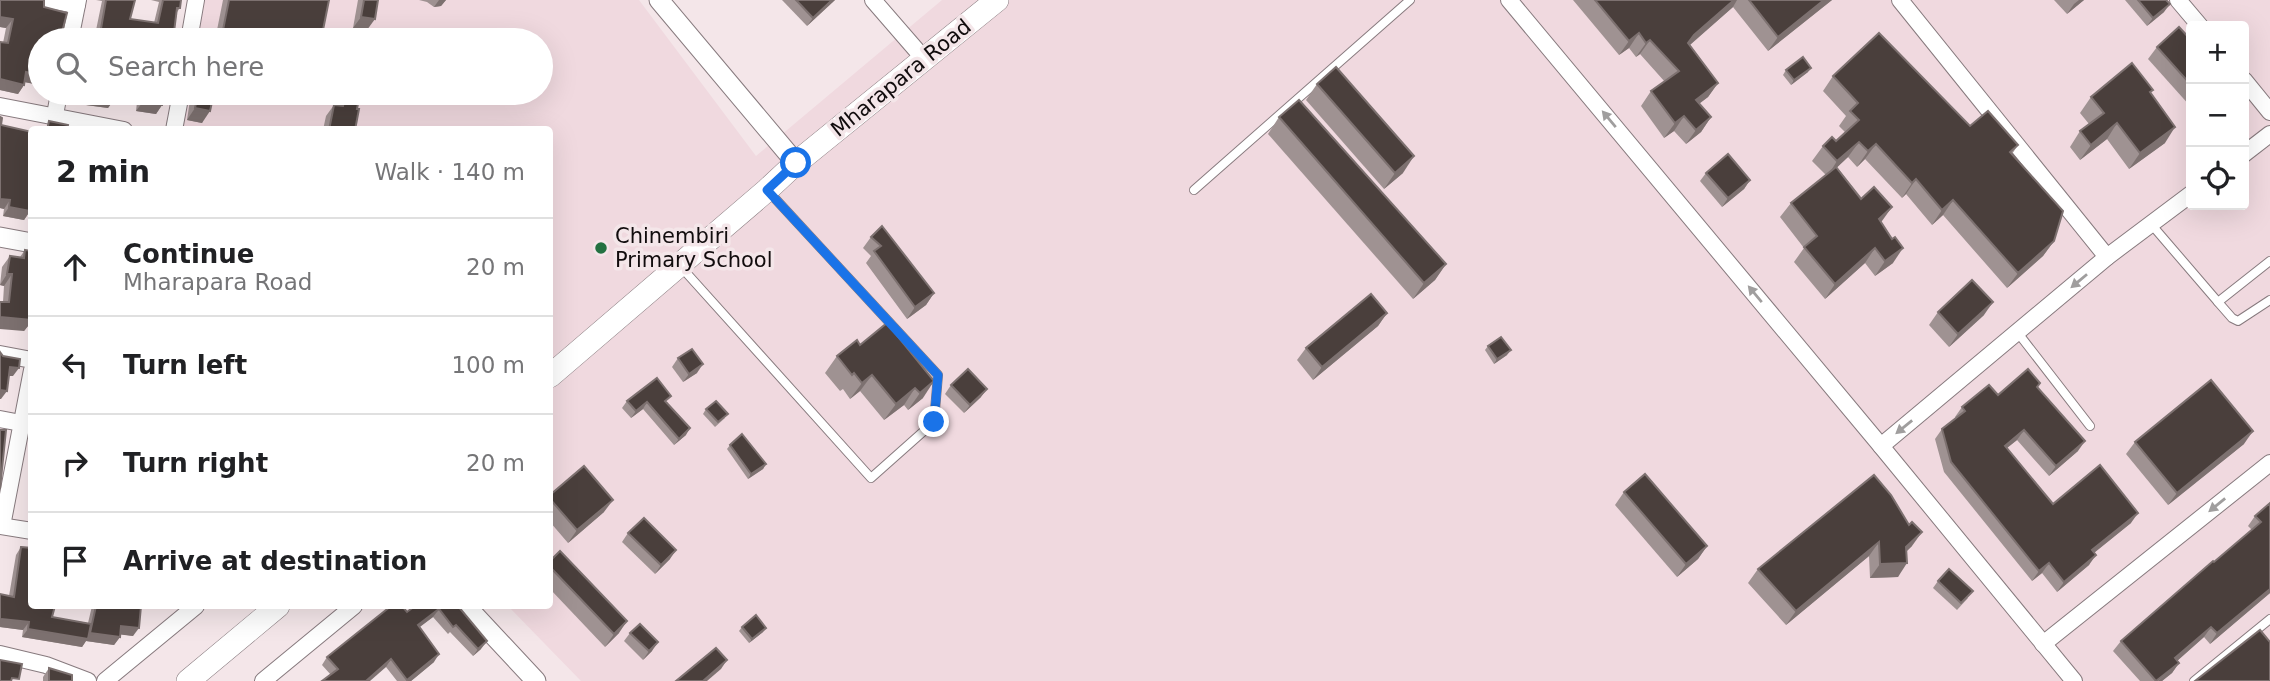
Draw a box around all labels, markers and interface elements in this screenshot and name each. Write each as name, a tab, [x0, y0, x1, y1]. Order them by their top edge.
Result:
street label: Mharapara Road	[826, 14, 976, 142]
map controls	[2186, 21, 2249, 210]
button: +	[2186, 21, 2249, 84]
search box	[28, 28, 553, 105]
icon: search	[52, 48, 90, 86]
text: Search here	[108, 52, 264, 82]
button: −	[2186, 84, 2249, 147]
one-way arrow	[1601, 111, 1616, 129]
route start	[780, 147, 811, 178]
button: locate	[2186, 147, 2249, 210]
text: 2 min	[56, 154, 150, 189]
text: Walk · 140 m	[374, 159, 525, 185]
place label: Chinembiri Primary School	[615, 224, 773, 272]
text: Continue	[123, 239, 254, 269]
marker: Chinembiri Primary School	[593, 240, 609, 256]
icon: ahead	[56, 248, 94, 286]
text: 20 m	[466, 254, 525, 280]
text: Mharapara Road	[123, 269, 312, 295]
one-way arrow	[2071, 273, 2088, 288]
one-way arrow	[1747, 285, 1762, 303]
icon: left	[56, 346, 94, 384]
text: Turn left	[123, 350, 247, 380]
text: 100 m	[451, 352, 525, 378]
route end	[918, 406, 949, 437]
one-way arrow	[1896, 419, 1914, 434]
icon: right	[56, 444, 94, 482]
text: Turn right	[123, 448, 268, 478]
text: 20 m	[466, 450, 525, 476]
one-way arrow	[2208, 498, 2226, 513]
icon: arrive	[56, 542, 94, 580]
text: Arrive at destination	[123, 546, 427, 576]

